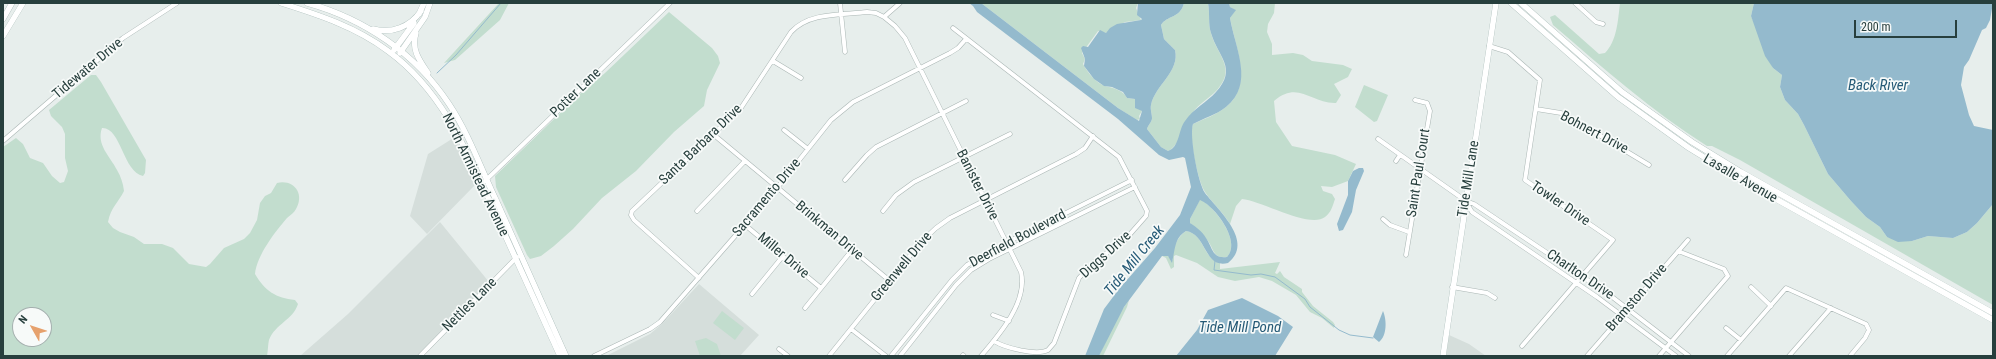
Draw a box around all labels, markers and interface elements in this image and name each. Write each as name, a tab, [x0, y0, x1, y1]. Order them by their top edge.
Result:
scale bar	[1856, 12, 1959, 38]
text: 200 m	[1861, 20, 1891, 34]
street label: Tidewater Drive	[50, 35, 126, 103]
street label: Potter Lane	[547, 65, 605, 121]
water label: Back River	[1848, 77, 1908, 95]
street label: Santa Barbara Drive	[656, 101, 746, 189]
street label: Bohnert Drive	[1557, 108, 1631, 158]
street label: North Armistead Avenue	[438, 111, 512, 239]
street label: Saint Paul Court	[1404, 128, 1434, 218]
street label: Tide Mill Lane	[1455, 139, 1483, 219]
street label: Banister Drive	[952, 147, 1002, 223]
street label: Lasalle Avenue	[1700, 151, 1780, 207]
street label: Sacramento Drive	[729, 155, 805, 241]
street label: Towler Drive	[1527, 178, 1593, 230]
street label: Brinkman Drive	[792, 198, 866, 264]
street label: Deerfield Boulevard	[967, 206, 1069, 272]
water label: Tide Mill Creek	[1101, 222, 1169, 300]
street label: Diggs Drive	[1077, 228, 1135, 282]
street label: Greenwell Drive	[868, 229, 936, 305]
street label: Miller Drive	[754, 230, 812, 282]
street label: Charlton Drive	[1543, 246, 1617, 304]
street label: Bramston Drive	[1603, 261, 1671, 335]
street label: Nettles Lane	[439, 274, 501, 336]
north arrow	[12, 307, 52, 347]
text: N	[16, 313, 30, 326]
water label: Tide Mill Pond	[1199, 319, 1281, 337]

